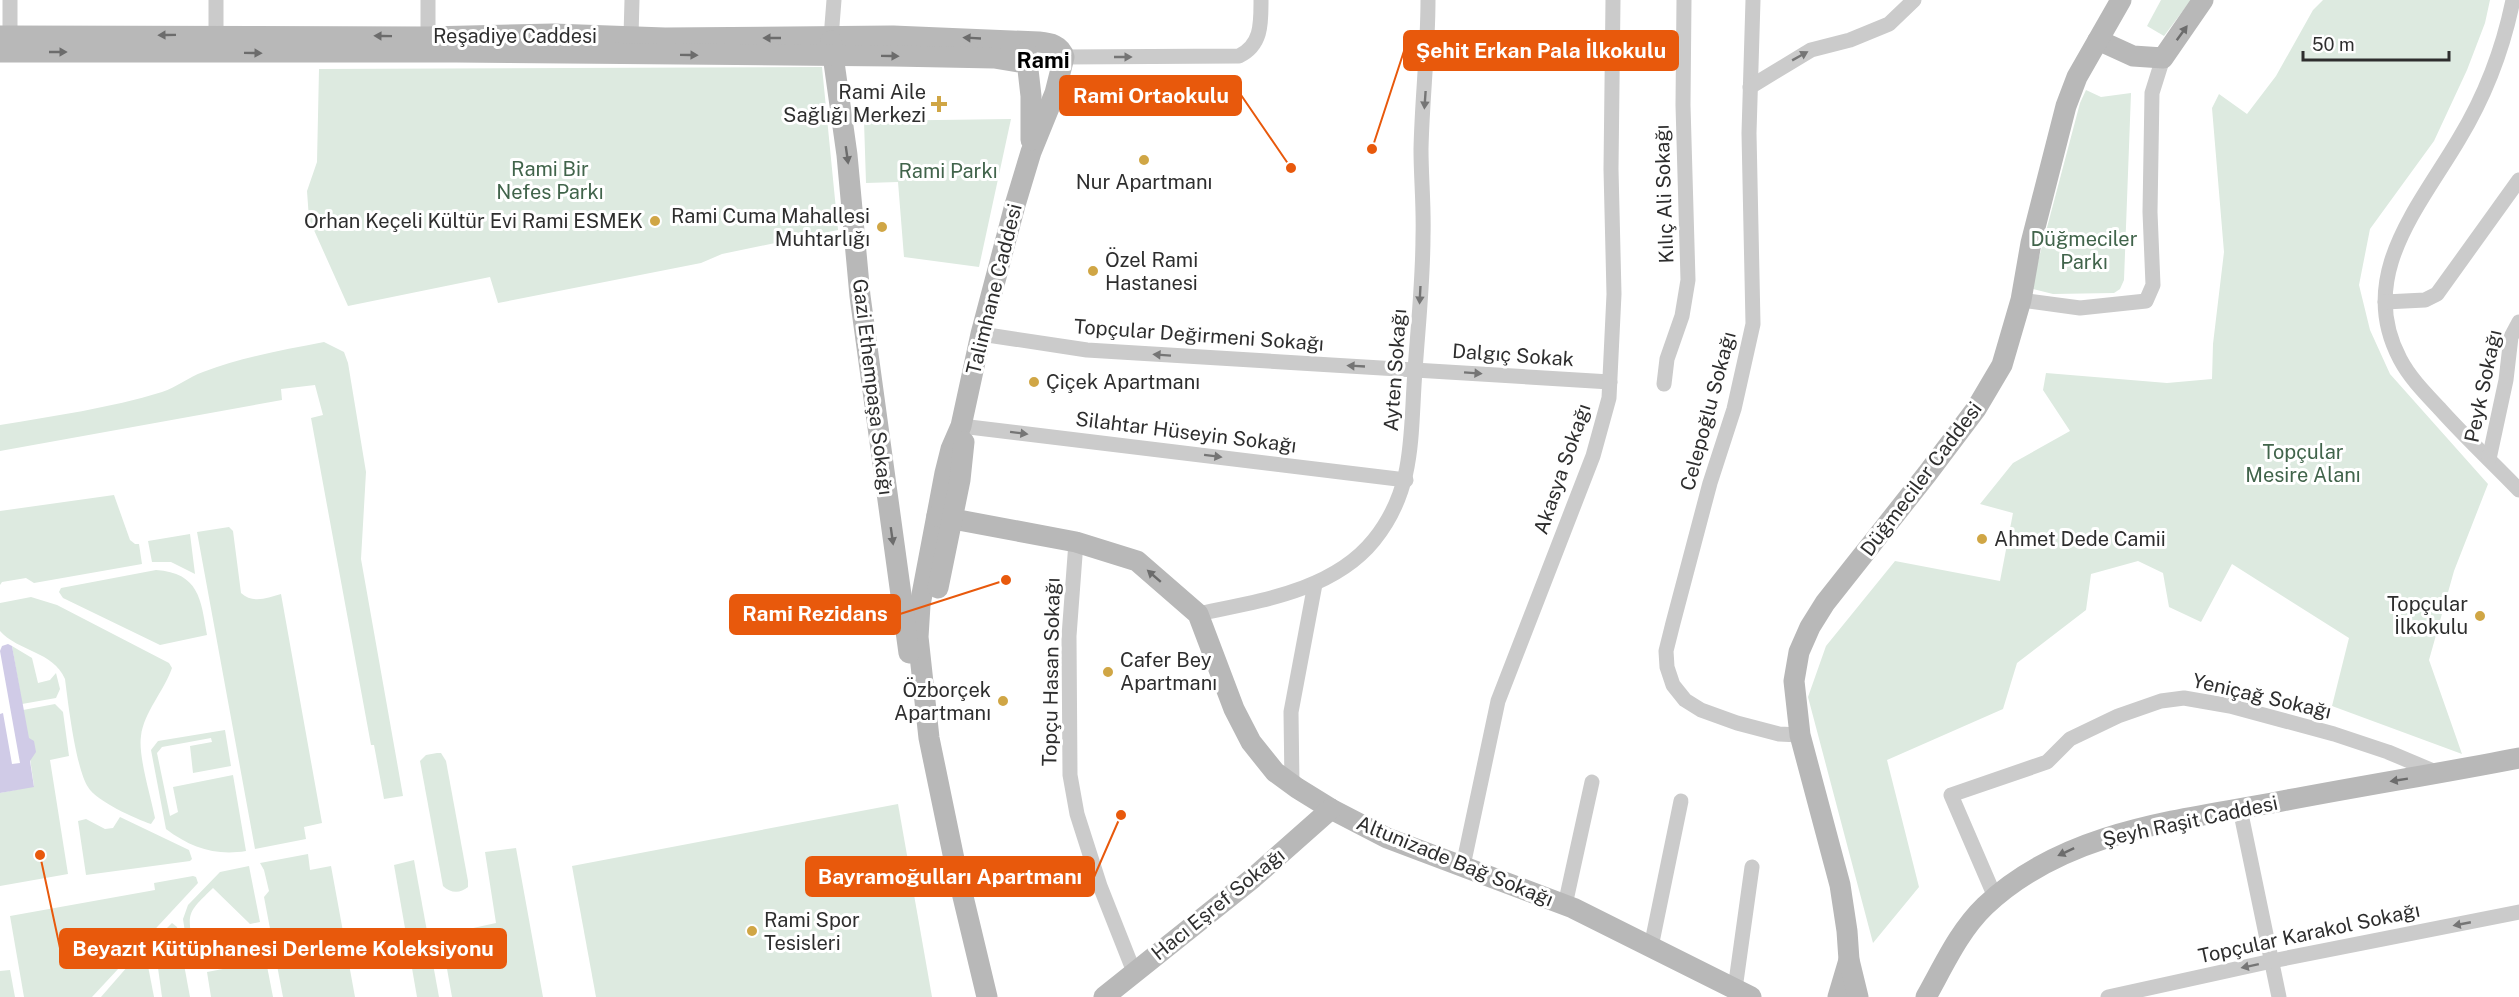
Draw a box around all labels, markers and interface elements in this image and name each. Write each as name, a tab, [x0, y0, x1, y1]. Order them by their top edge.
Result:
street label: Reşadiye Caddesi	[433, 24, 597, 48]
scale bar	[2303, 24, 2448, 62]
one-way arrow	[2175, 25, 2187, 40]
one-way arrow	[158, 31, 177, 40]
one-way arrow	[374, 31, 393, 41]
callout: Şehit Erkan Pala İlkokulu	[1404, 31, 1678, 70]
one-way arrow	[763, 33, 782, 42]
one-way arrow	[963, 34, 982, 43]
text: 50 m	[2312, 34, 2355, 55]
text: Şehit Erkan Pala İlkokulu	[1416, 38, 1666, 63]
one-way arrow	[49, 47, 68, 57]
district label: Rami	[1016, 47, 1070, 73]
one-way arrow	[244, 48, 263, 58]
one-way arrow	[680, 50, 699, 59]
one-way arrow	[880, 51, 899, 61]
one-way arrow	[1792, 51, 1809, 61]
one-way arrow	[1113, 52, 1132, 62]
callout: Rami Ortaokulu	[1060, 76, 1241, 115]
place label: Rami Aile Sağlığı Merkezi	[783, 80, 926, 127]
text: Rami Ortaokulu	[1073, 83, 1229, 108]
one-way arrow	[1420, 91, 1429, 110]
marker: Rami Aile Sağlığı Merkezi	[930, 95, 948, 113]
street label: Kılıç Ali Sokağı	[1650, 124, 1678, 264]
one-way arrow	[842, 145, 851, 164]
marker: Nur Apartmanı	[1137, 153, 1151, 167]
park label: Rami Bir Nefes Parkı	[496, 157, 604, 204]
park label: Rami Parkı	[899, 159, 998, 183]
place label: Nur Apartmanı	[1076, 170, 1212, 194]
street label: Talimhane Caddesi	[961, 201, 1027, 377]
place label: Rami Cuma Mahallesi Muhtarlığı	[671, 204, 870, 251]
place label: Orhan Keçeli Kültür Evi Rami ESMEK	[304, 209, 643, 233]
marker: Orhan Keçeli Kültür Evi Rami ESMEK	[648, 214, 662, 228]
marker: Rami Cuma Mahallesi Muhtarlığı	[875, 220, 889, 234]
park label: Düğmeciler Parkı	[2030, 227, 2138, 274]
place label: Özel Rami Hastanesi	[1105, 247, 1198, 295]
marker: Özel Rami Hastanesi	[1086, 264, 1100, 278]
street label: Gazi Ethempaşa Sokağı	[848, 277, 898, 497]
one-way arrow	[1416, 286, 1425, 305]
street label: Ayten Sokağı	[1379, 308, 1411, 432]
street label: Topçular Değirmeni Sokağı	[1073, 314, 1325, 356]
street label: Peyk Sokağı	[2459, 327, 2507, 445]
street label: Celepoğlu Sokağı	[1675, 329, 1741, 493]
street label: Dalgıç Sokak	[1451, 339, 1575, 371]
one-way arrow	[1152, 350, 1171, 360]
one-way arrow	[1347, 362, 1366, 371]
one-way arrow	[1464, 368, 1483, 378]
place label: Çiçek Apartmanı	[1046, 370, 1200, 394]
marker: Çiçek Apartmanı	[1027, 375, 1041, 389]
street label: Düğmeciler Caddesi	[1855, 397, 1987, 561]
street label: Akasya Sokağı	[1528, 401, 1596, 537]
street label: Silahtar Hüseyin Sokağı	[1074, 407, 1298, 457]
one-way arrow	[1010, 428, 1029, 438]
park label: Topçular Mesire Alanı	[2245, 440, 2361, 487]
one-way arrow	[1203, 452, 1222, 461]
one-way arrow	[888, 527, 897, 546]
place label: Ahmet Dede Camii	[1994, 527, 2166, 551]
marker: Ahmet Dede Camii	[1975, 532, 1989, 546]
one-way arrow	[1146, 569, 1162, 582]
street label: Topçu Hasan Sokağı	[1037, 577, 1065, 767]
place label: Topçular İlkokulu	[2387, 592, 2468, 639]
callout: Rami Rezidans	[730, 595, 900, 634]
text: Rami Rezidans	[742, 601, 888, 626]
marker: Topçular İlkokulu	[2473, 609, 2487, 623]
place label: Cafer Bey Apartmanı	[1120, 648, 1217, 695]
marker: Cafer Bey Apartmanı	[1101, 665, 1115, 679]
street label: Yeniçağ Sokağı	[2190, 668, 2334, 724]
place label: Özborçek Apartmanı	[894, 677, 991, 725]
marker: Özborçek Apartmanı	[996, 694, 1010, 708]
one-way arrow	[2390, 776, 2409, 785]
street label: Şeyh Raşit Caddesi	[2100, 791, 2280, 851]
street label: Altunizade Bağ Sokağı	[1353, 811, 1557, 911]
street label: Hacı Eşref Sokağı	[1147, 843, 1289, 965]
one-way arrow	[2057, 848, 2074, 857]
callout: Bayramoğulları Apartmanı	[806, 857, 1094, 896]
text: Bayramoğulları Apartmanı	[818, 864, 1082, 889]
street label: Topçular Karakol Sokağı	[2196, 898, 2422, 968]
place label: Rami Spor Tesisleri	[764, 908, 860, 955]
one-way arrow	[2452, 920, 2471, 929]
marker: Rami Spor Tesisleri	[745, 924, 759, 938]
callout: Beyazıt Kütüphanesi Derleme Koleksiyonu	[60, 929, 506, 968]
text: Beyazıt Kütüphanesi Derleme Koleksiyonu	[72, 936, 494, 961]
one-way arrow	[2240, 962, 2259, 971]

